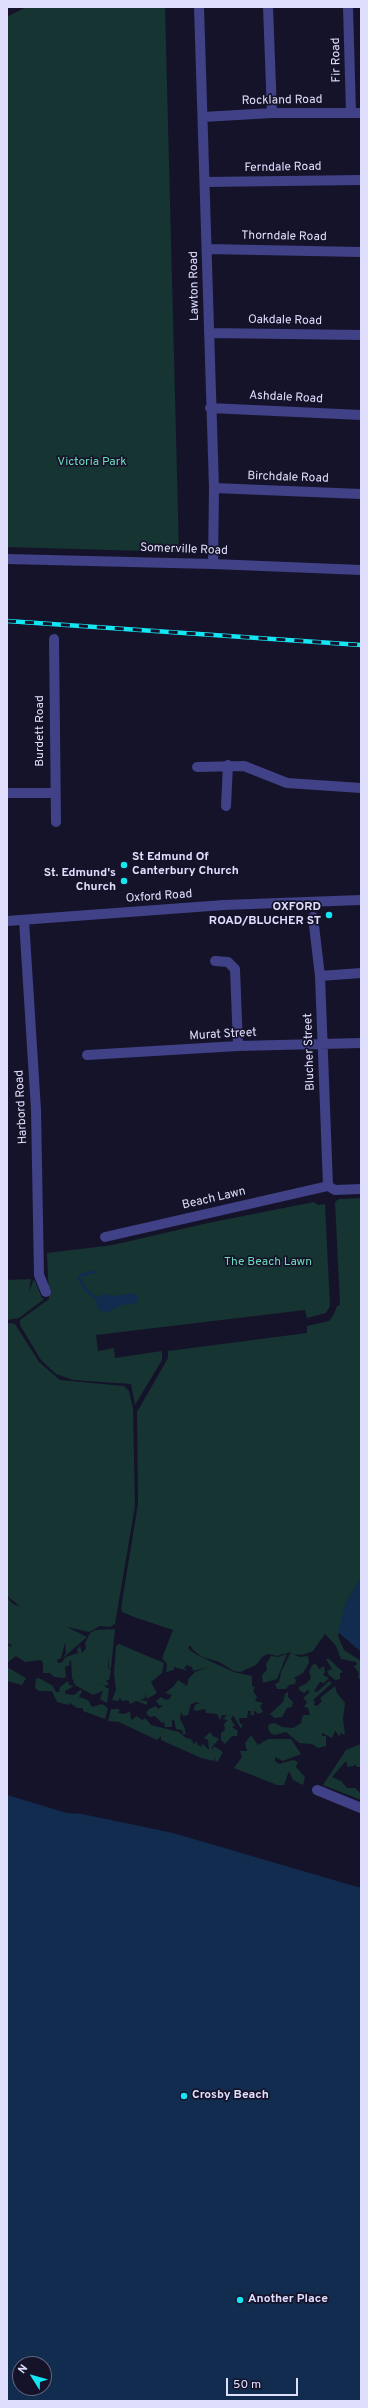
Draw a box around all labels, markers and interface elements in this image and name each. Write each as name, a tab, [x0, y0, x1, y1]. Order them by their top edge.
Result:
street label: Fir Road	[329, 37, 345, 83]
street label: Rockland Road	[241, 93, 323, 109]
street label: Ferndale Road	[244, 160, 322, 176]
street label: Thorndale Road	[241, 229, 327, 245]
street label: Lawton Road	[187, 251, 203, 321]
street label: Oakdale Road	[248, 313, 322, 329]
street label: Ashdale Road	[249, 389, 323, 407]
park label: Victoria Park	[57, 456, 127, 470]
street label: Birchdale Road	[247, 469, 329, 487]
street label: Somerville Road	[140, 541, 228, 559]
street label: Burdett Road	[34, 695, 48, 767]
place label: St Edmund Of Canterbury Church	[132, 851, 239, 879]
marker: St Edmund Of Canterbury Church	[119, 860, 129, 870]
place label: St. Edmund's Church	[44, 867, 116, 895]
marker: St. Edmund's Church	[119, 876, 129, 886]
street label: Oxford Road	[125, 887, 193, 907]
place label: OXFORD ROAD/BLUCHER ST	[209, 901, 321, 929]
marker: OXFORD ROAD/BLUCHER ST	[324, 910, 334, 920]
street label: Blucher Street	[301, 1013, 319, 1091]
street label: Murat Street	[189, 1026, 257, 1044]
street label: Harbord Road	[13, 1069, 31, 1145]
street label: Beach Lawn	[181, 1185, 247, 1213]
park label: The Beach Lawn	[224, 1256, 312, 1270]
place label: Crosby Beach	[192, 2089, 269, 2103]
marker: Crosby Beach	[179, 2091, 189, 2101]
place label: Another Place	[248, 2293, 328, 2307]
marker: Another Place	[235, 2295, 245, 2305]
north arrow	[12, 2356, 52, 2396]
text: N	[15, 2362, 31, 2377]
scale bar	[228, 2370, 300, 2396]
text: 50 m	[233, 2377, 261, 2393]

